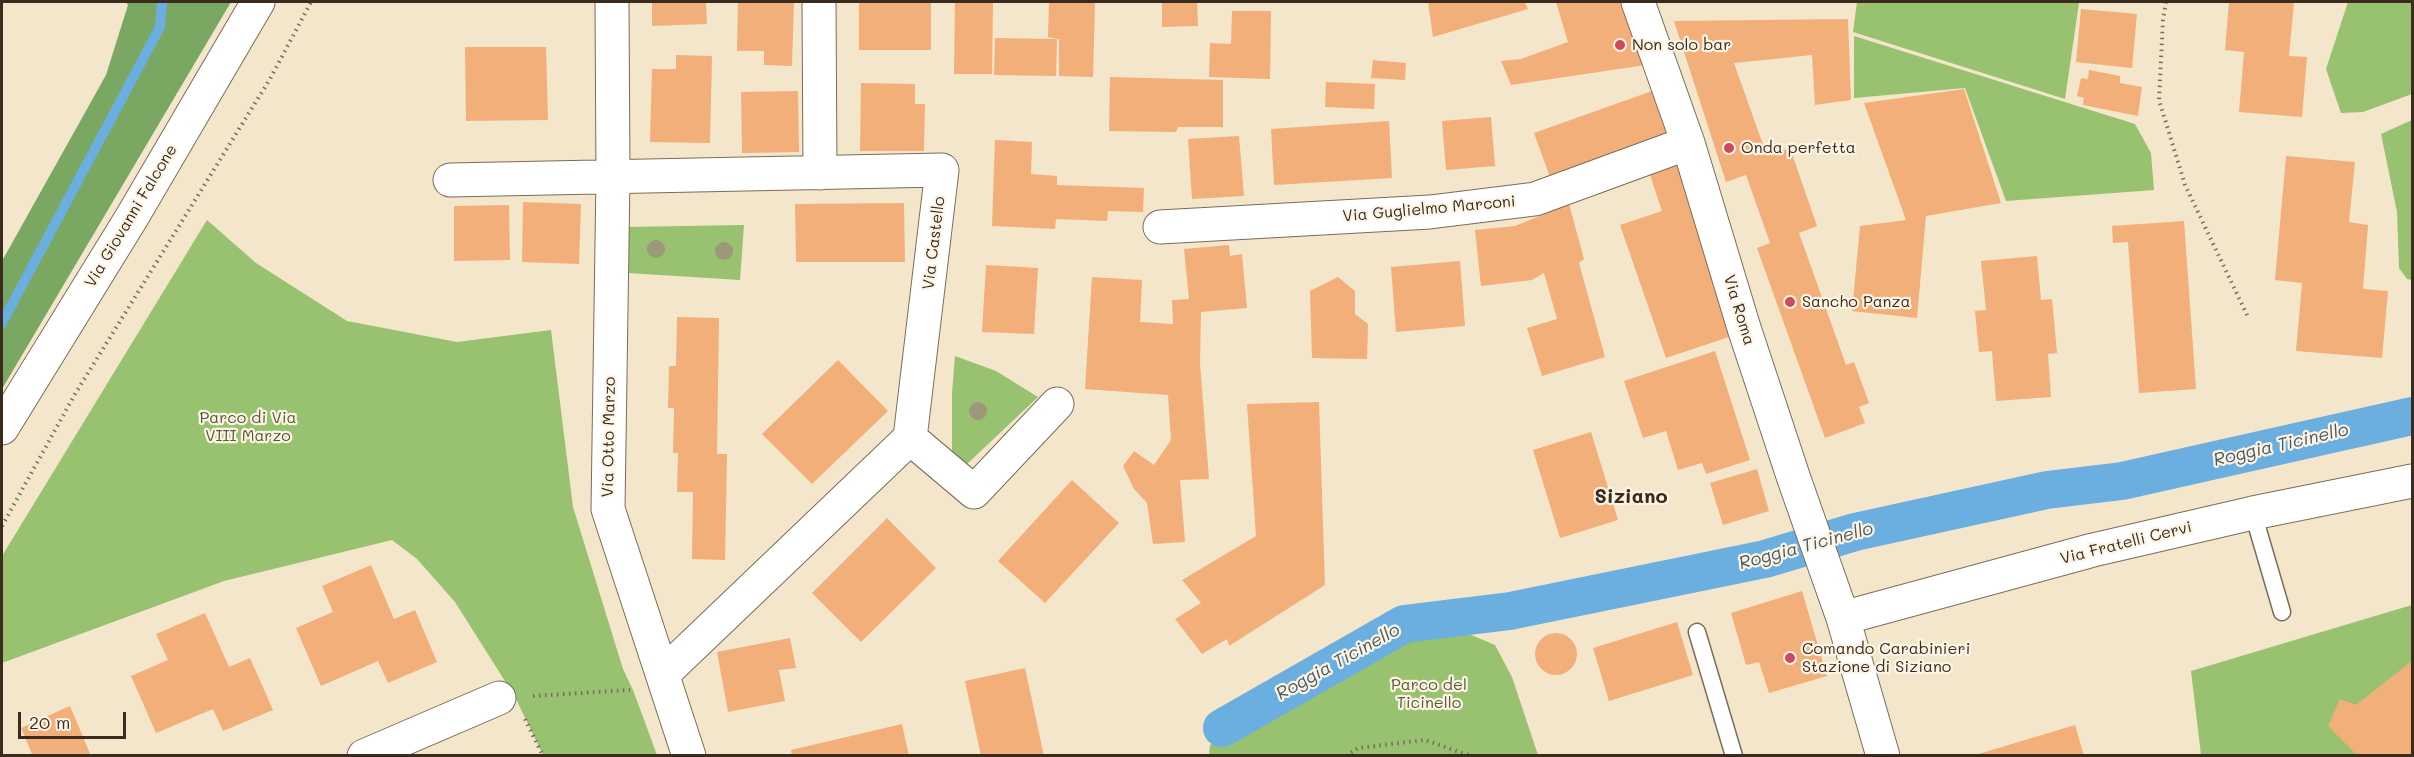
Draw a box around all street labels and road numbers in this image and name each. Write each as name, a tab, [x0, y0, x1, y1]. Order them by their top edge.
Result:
street label: Via Giovanni Falcone	[81, 141, 181, 291]
street label: Via Guglielmo Marconi	[1342, 192, 1516, 226]
street label: Via Castello	[919, 195, 949, 291]
street label: Via Roma	[1719, 272, 1759, 348]
street label: Via Otto Marzo	[598, 376, 620, 498]
street label: Via Fratelli Cervi	[2058, 517, 2194, 569]

